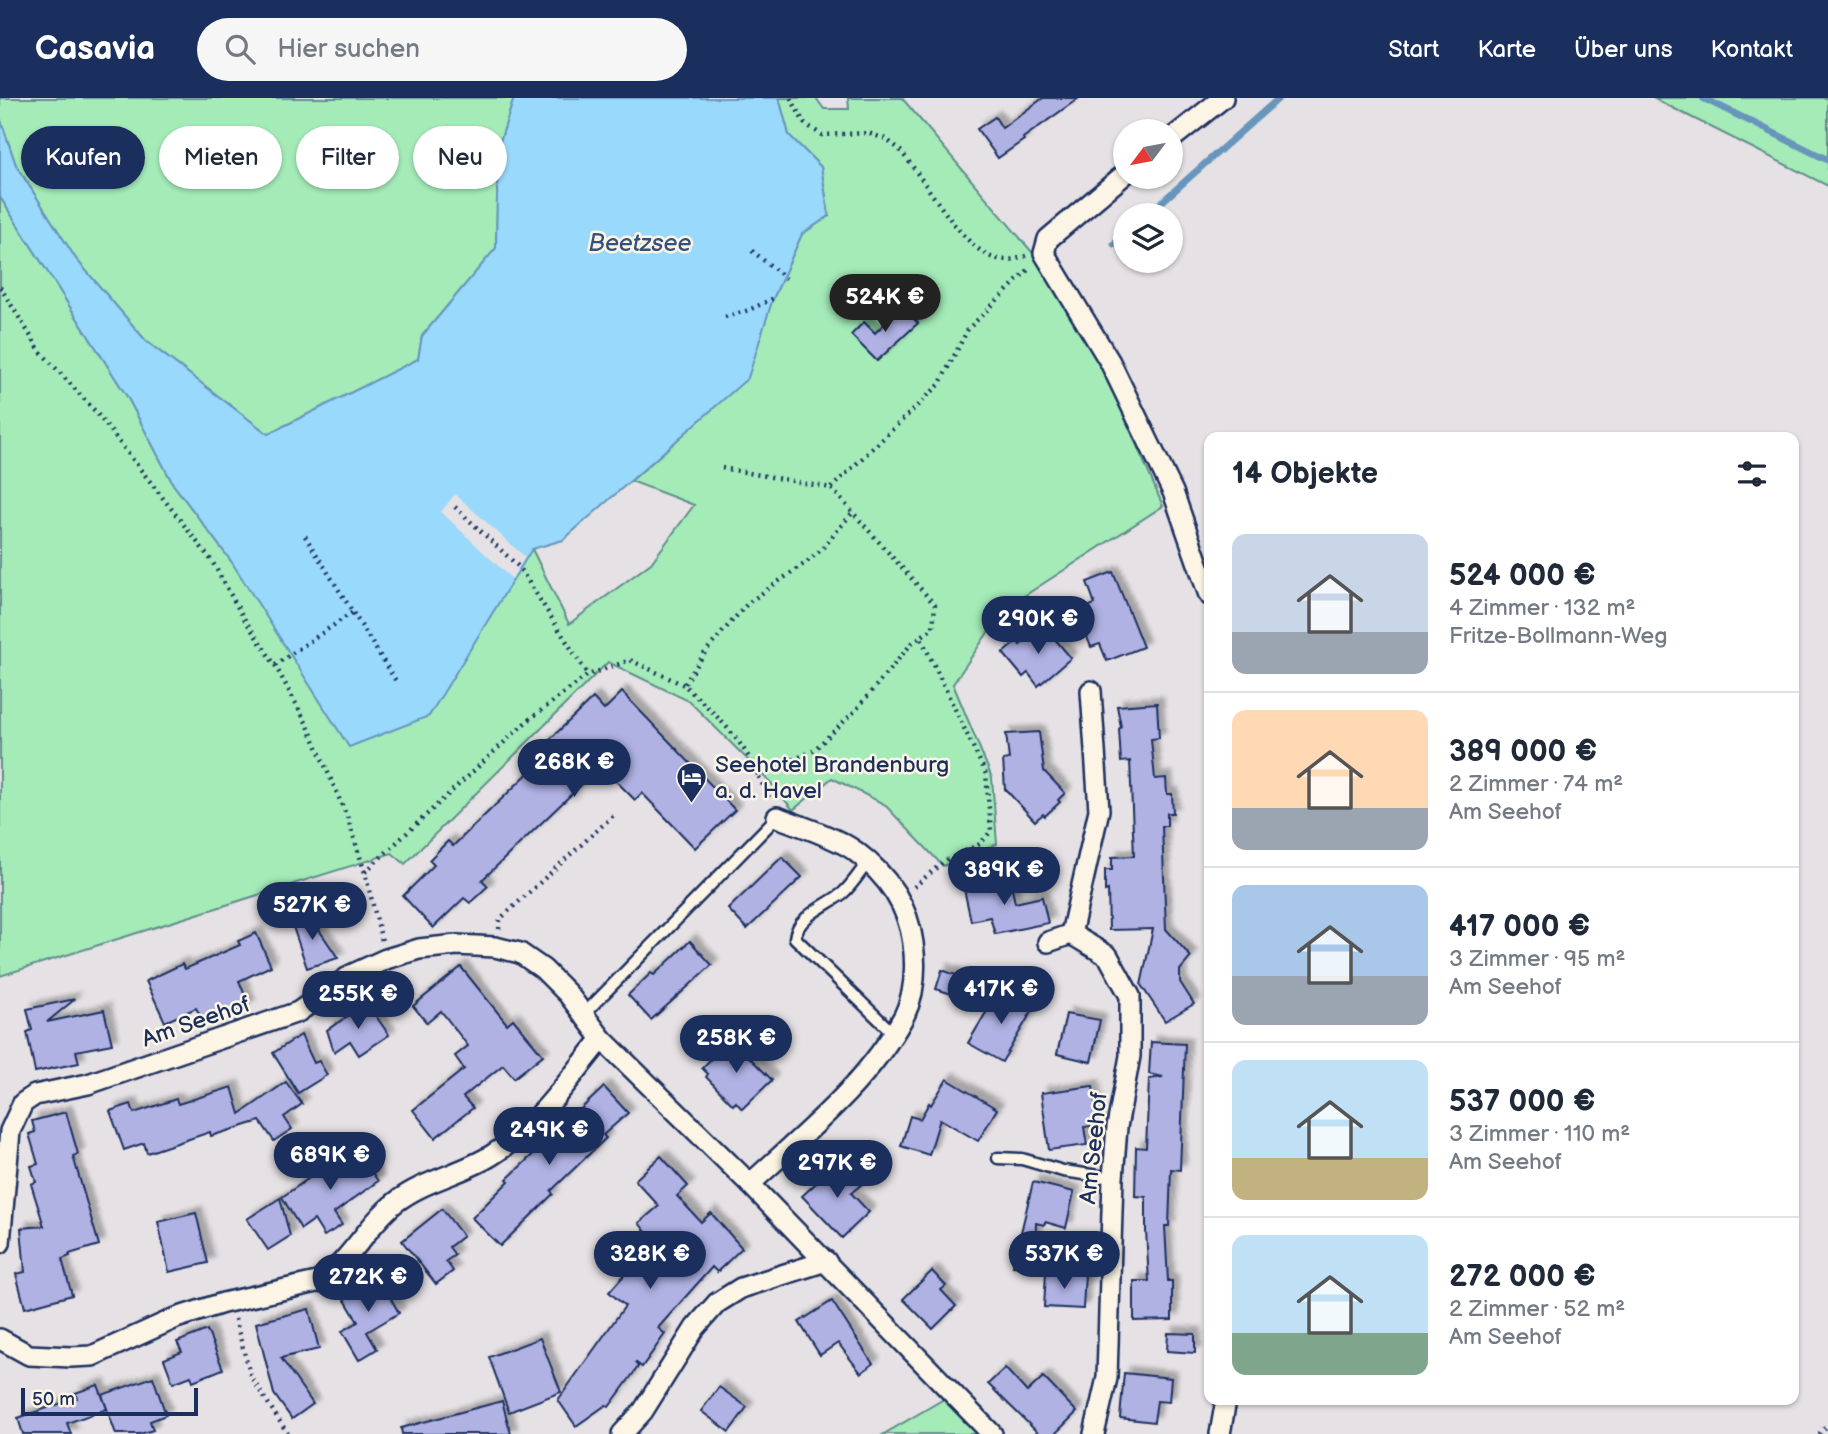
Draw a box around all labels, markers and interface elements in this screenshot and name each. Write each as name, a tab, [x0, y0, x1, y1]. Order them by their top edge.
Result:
search box	[197, 18, 687, 81]
text: Casavia	[35, 29, 155, 69]
icon: search	[221, 30, 259, 68]
text: Hier suchen	[277, 34, 420, 65]
text: Start	[1388, 35, 1439, 64]
text: Karte	[1477, 35, 1536, 64]
text: Über uns	[1574, 35, 1673, 64]
text: Kontakt	[1711, 35, 1793, 64]
north arrow	[1113, 119, 1183, 189]
map controls	[1113, 119, 1183, 273]
chip: Kaufen	[21, 126, 145, 189]
chip: Mieten	[159, 126, 282, 189]
chip: Filter	[296, 126, 399, 189]
chip: Neu	[413, 126, 507, 189]
button: layers	[1113, 203, 1183, 273]
water label: Beetzsee	[589, 229, 691, 258]
pin: 524K €	[828, 274, 942, 334]
text: 524K €	[846, 283, 924, 311]
icon: filters	[1733, 455, 1771, 493]
text: 14 Objekte	[1232, 456, 1378, 492]
text: 524 000 €	[1449, 558, 1596, 594]
icon: home	[1288, 562, 1372, 646]
text: 4 Zimmer · 132 m²	[1449, 594, 1635, 622]
pin: 290K €	[981, 596, 1095, 656]
text: 290K €	[998, 605, 1078, 633]
text: Fritze-Bollmann-Weg	[1449, 622, 1668, 650]
text: 389 000 €	[1449, 734, 1597, 770]
icon: home	[1288, 738, 1372, 822]
pin: 268K €	[517, 740, 631, 799]
text: 268K €	[534, 748, 614, 776]
place label: Seehotel Brandenburg a. d. Havel	[715, 751, 949, 805]
hotel icon: Seehotel Brandenburg a. d. Havel	[675, 761, 709, 805]
text: 2 Zimmer · 74 m²	[1449, 770, 1623, 798]
text: Am Seehof	[1449, 798, 1562, 826]
pin: 389K €	[947, 848, 1061, 907]
text: 389K €	[964, 856, 1044, 884]
pin: 527K €	[255, 882, 369, 942]
text: 527K €	[273, 891, 351, 919]
text: 417 000 €	[1449, 909, 1590, 945]
icon: home	[1288, 913, 1372, 997]
text: 3 Zimmer · 95 m²	[1449, 945, 1625, 973]
pin: 417K €	[944, 967, 1058, 1026]
pin: 255K €	[301, 972, 415, 1031]
text: Am Seehof	[1449, 973, 1562, 1001]
text: 417K €	[964, 975, 1038, 1003]
text: 255K €	[318, 980, 398, 1008]
street label: Am Seehof	[138, 990, 254, 1054]
pin: 258K €	[679, 1016, 793, 1075]
text: 258K €	[696, 1024, 776, 1052]
text: 537 000 €	[1449, 1084, 1595, 1120]
icon: home	[1288, 1088, 1372, 1172]
street label: Am Seehof	[1074, 1090, 1114, 1206]
pin: 249K €	[492, 1108, 606, 1167]
text: 249K €	[509, 1116, 589, 1144]
text: 3 Zimmer · 110 m²	[1449, 1120, 1630, 1148]
pin: 689K €	[273, 1132, 387, 1192]
pin: 297K €	[780, 1140, 894, 1200]
text: 689K €	[290, 1141, 370, 1169]
text: Am Seehof	[1449, 1148, 1562, 1176]
text: 297K €	[797, 1149, 877, 1177]
pin: 328K €	[593, 1232, 707, 1291]
pin: 537K €	[1007, 1232, 1121, 1291]
text: 328K €	[610, 1240, 690, 1268]
text: 537K €	[1025, 1240, 1103, 1268]
pin: 272K €	[311, 1254, 425, 1314]
text: 272 000 €	[1449, 1259, 1596, 1295]
text: 272K €	[329, 1263, 407, 1291]
icon: home	[1288, 1263, 1372, 1347]
text: 2 Zimmer · 52 m²	[1449, 1295, 1625, 1323]
text: Am Seehof	[1449, 1323, 1562, 1351]
scale bar	[21, 1385, 198, 1417]
text: 50 m	[32, 1388, 75, 1411]

